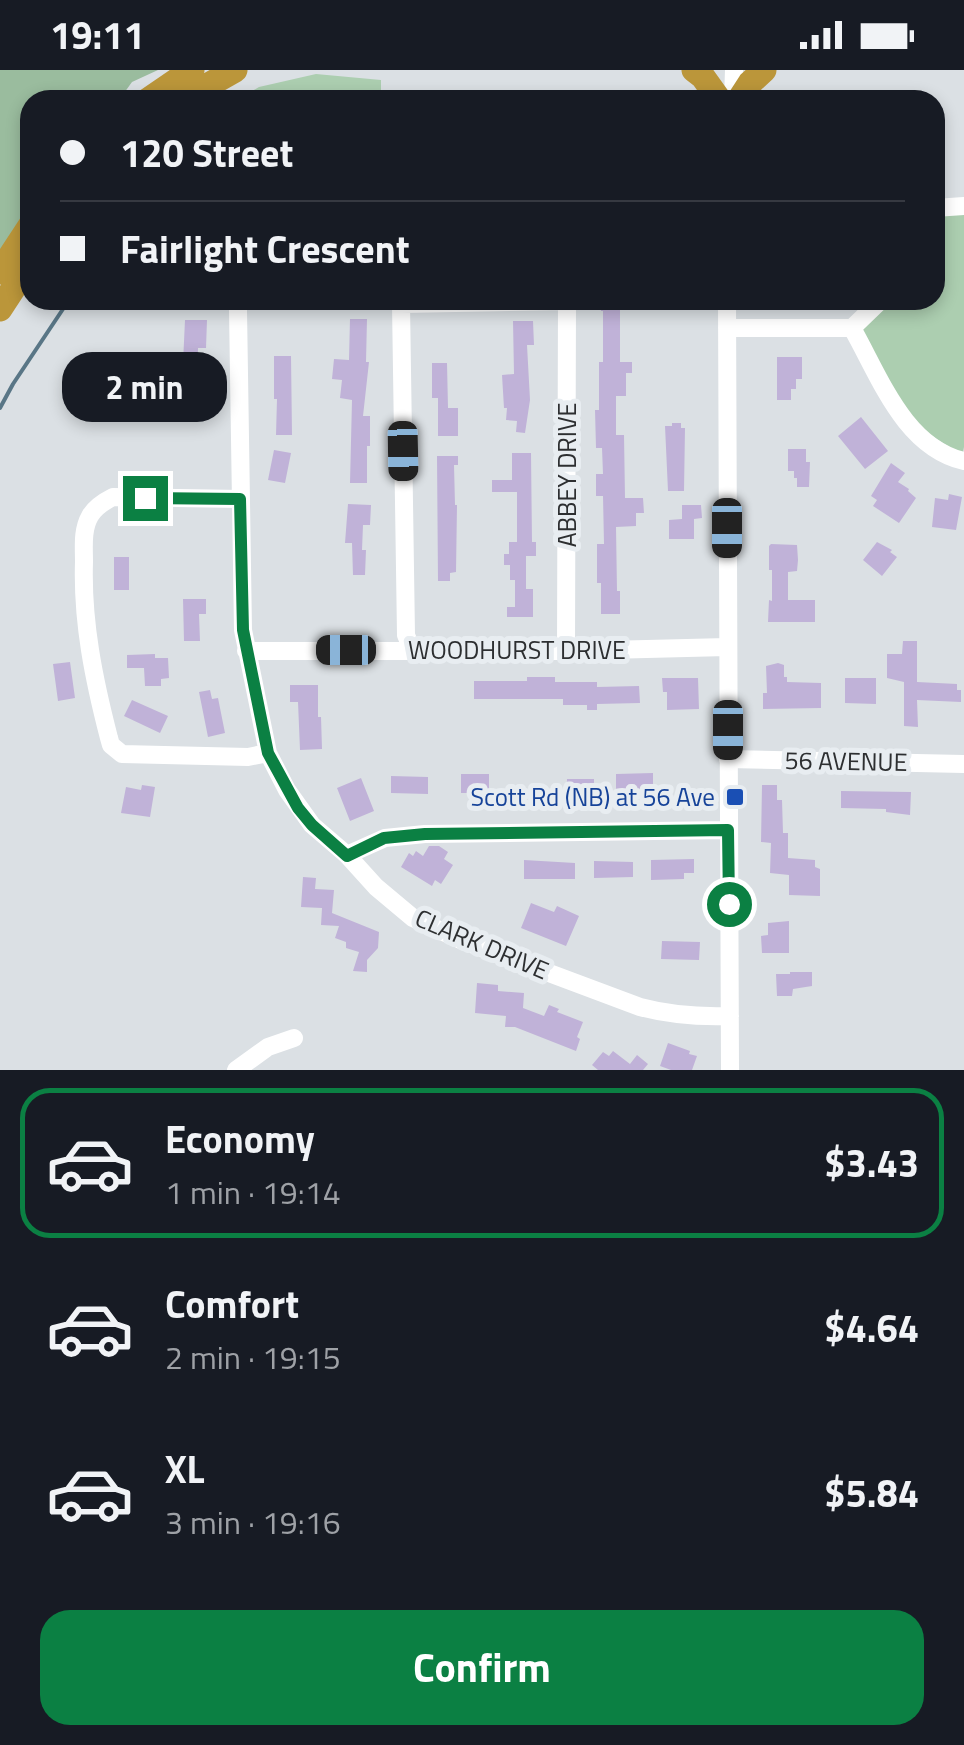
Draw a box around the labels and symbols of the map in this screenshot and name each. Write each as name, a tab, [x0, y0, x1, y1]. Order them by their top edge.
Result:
callout: 2 min	[62, 353, 228, 423]
street label: ABBEY DRIVE	[548, 403, 586, 547]
car	[387, 421, 419, 481]
route end	[123, 476, 168, 521]
car	[712, 498, 742, 558]
street label: WOODHURST DRIVE	[408, 631, 626, 669]
car	[316, 635, 376, 665]
car	[713, 700, 743, 760]
street label: 56 AVENUE	[784, 741, 908, 781]
place label: Scott Rd (NB) at 56 Ave	[470, 778, 715, 816]
marker: Scott Rd (NB) at 56 Ave	[724, 786, 746, 808]
route start	[707, 882, 752, 927]
street label: CLARK DRIVE	[409, 899, 555, 989]

